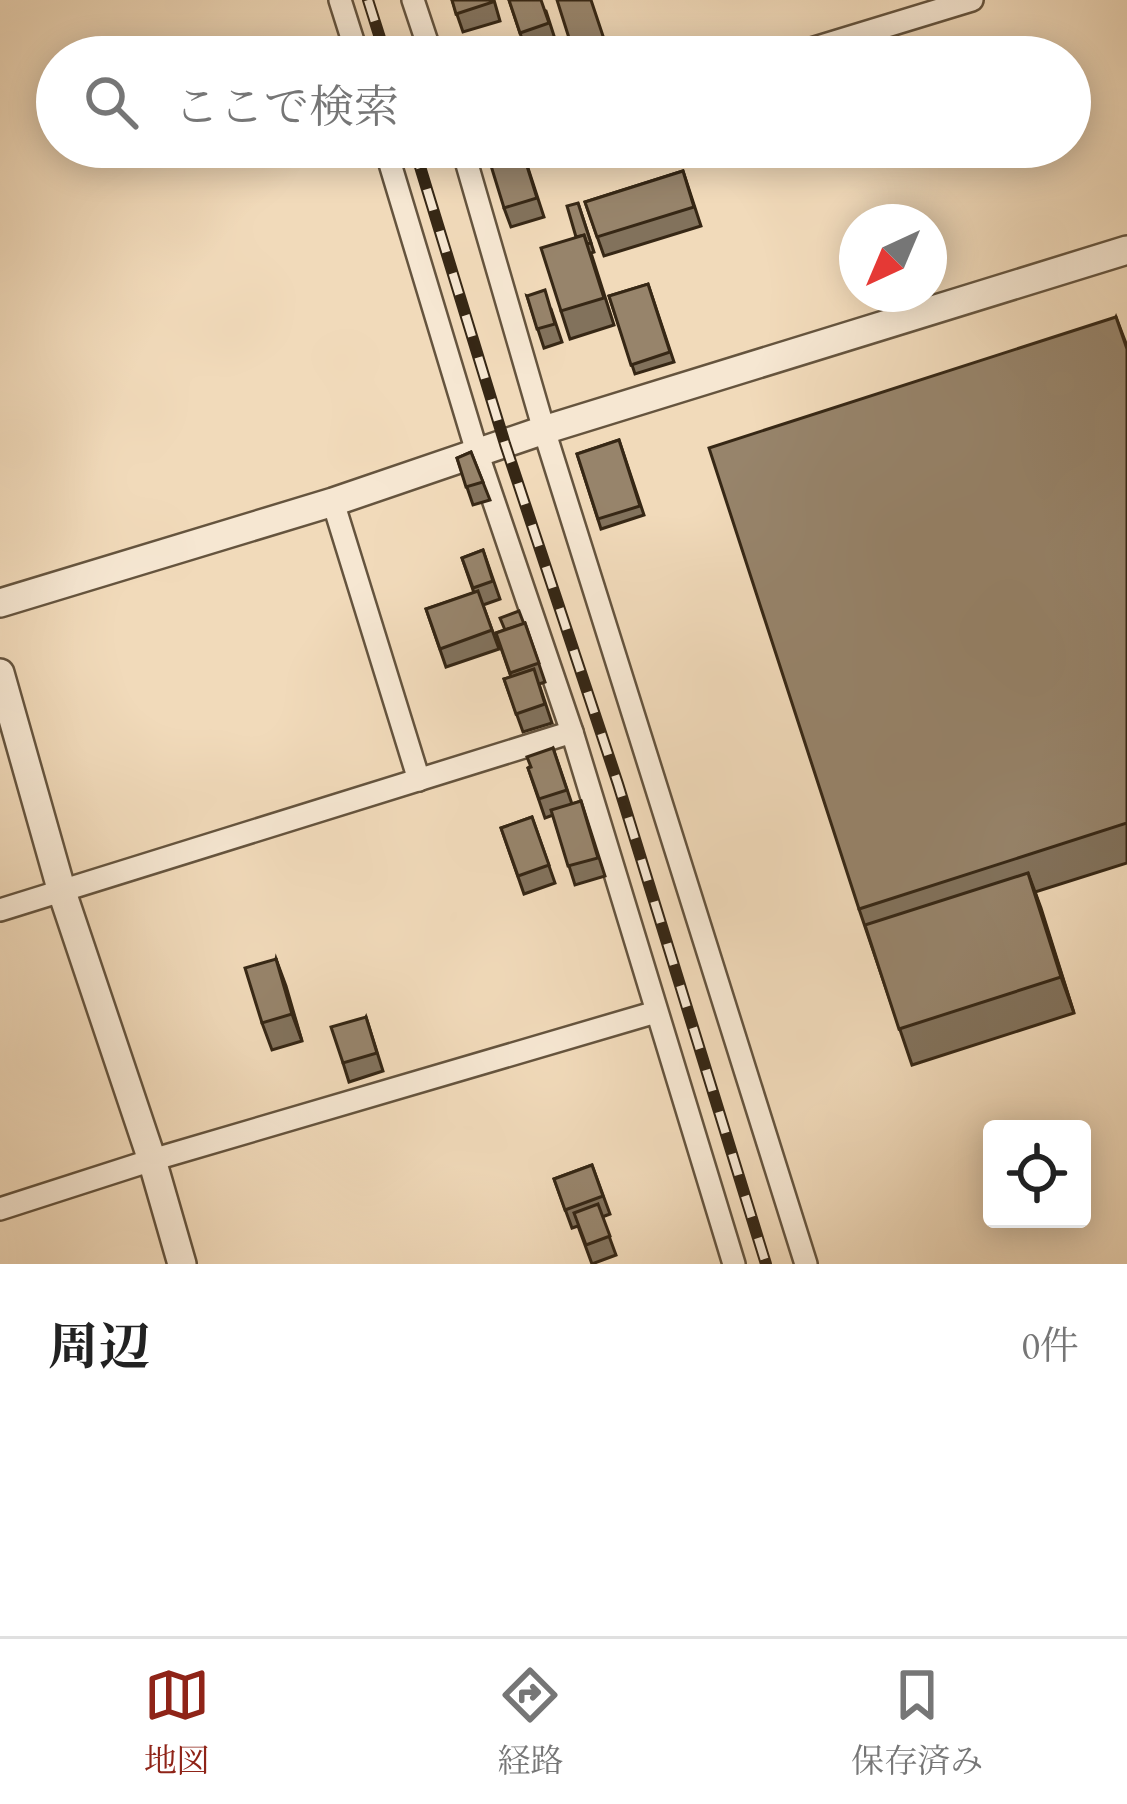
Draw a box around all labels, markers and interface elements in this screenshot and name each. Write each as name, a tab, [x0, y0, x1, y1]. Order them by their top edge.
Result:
search box	[36, 36, 1091, 168]
icon: search	[78, 69, 144, 135]
text: ここで検索	[174, 77, 399, 135]
north arrow	[839, 204, 947, 312]
map controls	[983, 1120, 1091, 1228]
button: locate	[983, 1120, 1091, 1228]
text: 周辺	[48, 1313, 150, 1379]
text: 0件	[1021, 1320, 1079, 1371]
tab: 地図	[144, 1662, 210, 1782]
tab: 経路	[497, 1662, 563, 1782]
tab: 保存済み	[851, 1662, 983, 1782]

